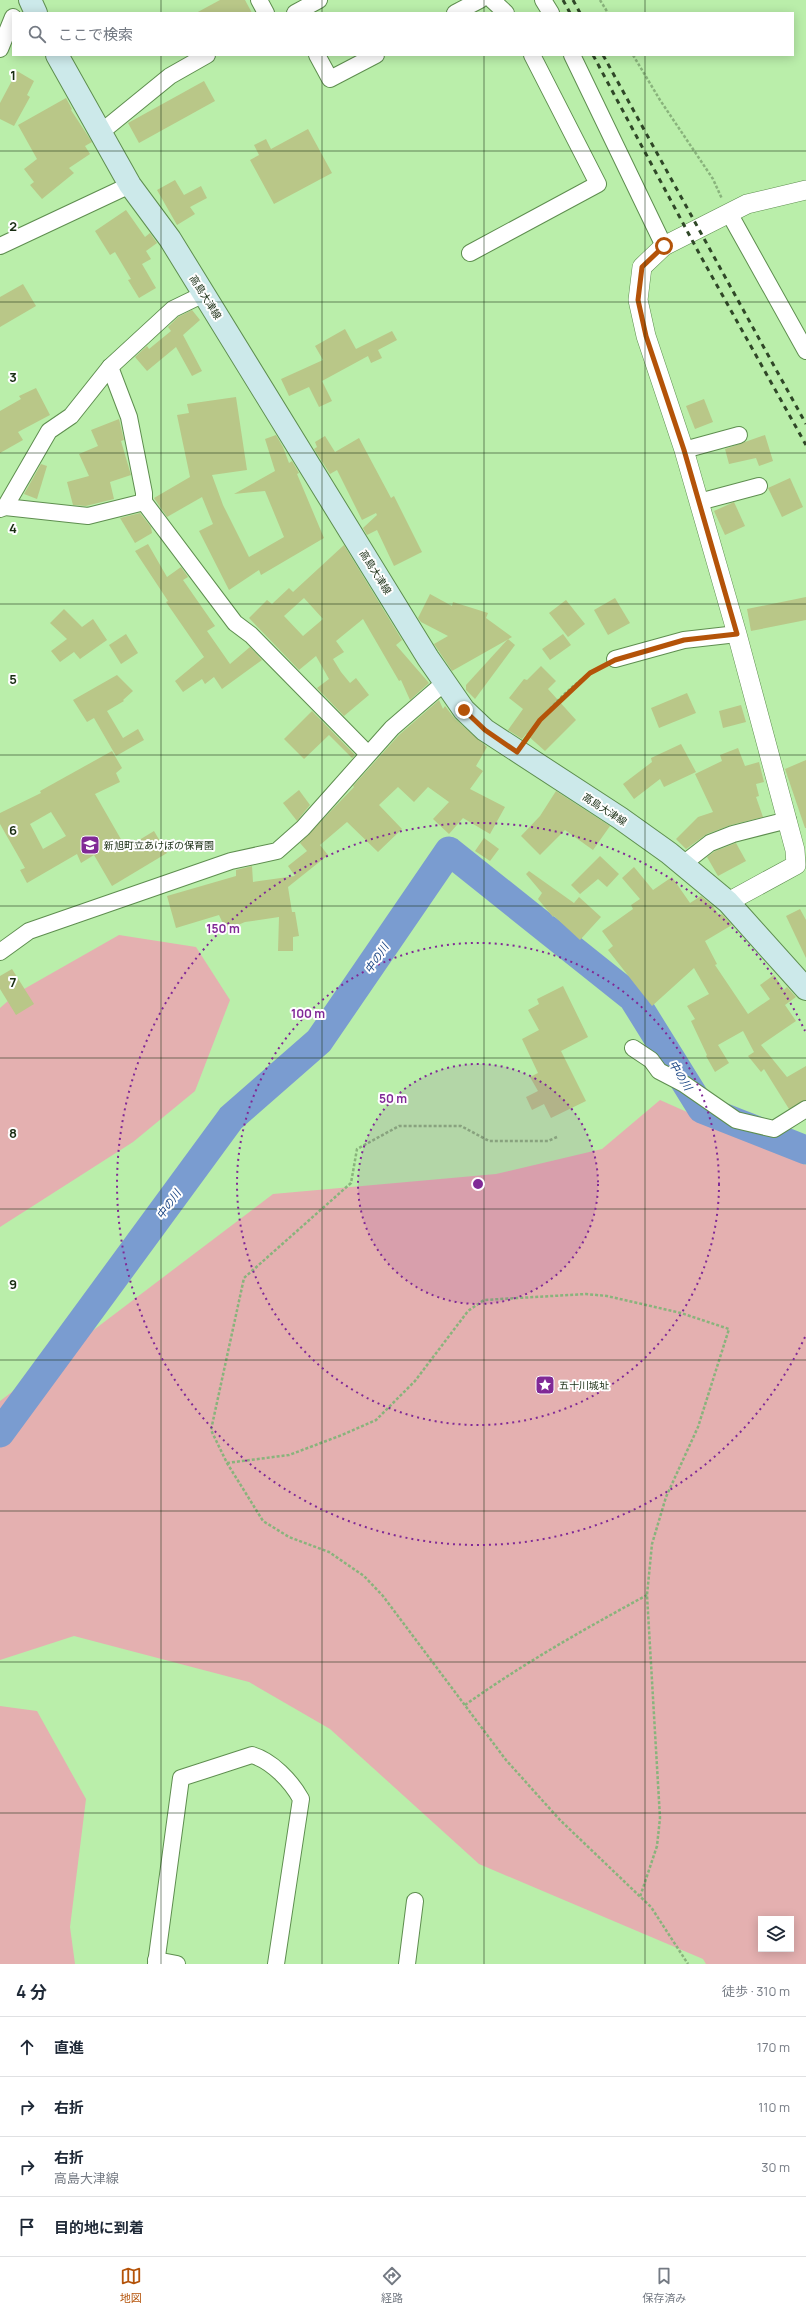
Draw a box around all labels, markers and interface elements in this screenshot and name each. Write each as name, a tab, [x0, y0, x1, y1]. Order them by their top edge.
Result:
search box	[12, 12, 794, 56]
icon: search	[26, 23, 48, 45]
text: ここで検索	[58, 24, 133, 45]
text: 1	[10, 66, 16, 84]
text: 2	[9, 217, 17, 235]
route start	[655, 237, 673, 255]
street label: 高島大津線	[187, 272, 225, 322]
text: 3	[9, 368, 17, 386]
text: 4	[9, 519, 17, 537]
street label: 高島大津線	[357, 547, 395, 597]
text: 5	[9, 670, 17, 688]
route end	[455, 701, 473, 719]
street label: 高島大津線	[580, 790, 630, 828]
text: 6	[9, 821, 17, 839]
school or university icon: 新旭町立あけぼの保育園	[79, 834, 101, 856]
place label: 新旭町立あけぼの保育園	[104, 838, 214, 852]
text: 150 m	[206, 920, 240, 937]
water label: 中の川	[361, 939, 392, 976]
text: 7	[10, 973, 17, 991]
text: 100 m	[291, 1005, 325, 1022]
water label: 中の川	[666, 1057, 697, 1094]
text: 50 m	[379, 1090, 407, 1107]
text: 8	[9, 1124, 17, 1142]
centre of rings	[471, 1177, 485, 1191]
water label: 中の川	[152, 1185, 184, 1222]
text: 9	[9, 1275, 17, 1293]
place icon: 五十川城址	[534, 1374, 556, 1396]
place label: 五十川城址	[559, 1378, 609, 1392]
map controls	[758, 1916, 794, 1952]
button: layers	[758, 1916, 794, 1952]
text: 4 分	[16, 1980, 47, 2003]
text: 徒歩 · 310 m	[722, 1982, 790, 2000]
icon: ahead	[16, 2036, 38, 2058]
text: 直進	[54, 2037, 84, 2058]
text: 170 m	[757, 2038, 790, 2056]
icon: right	[16, 2096, 38, 2118]
text: 右折	[54, 2097, 84, 2118]
text: 110 m	[758, 2098, 790, 2116]
text: 右折	[54, 2147, 84, 2168]
icon: right	[16, 2156, 38, 2178]
text: 30 m	[761, 2158, 790, 2176]
text: 高島大津線	[54, 2169, 119, 2187]
icon: arrive	[16, 2216, 38, 2238]
text: 目的地に到着	[54, 2217, 144, 2238]
tab: 地図	[120, 2265, 142, 2305]
tab: 経路	[381, 2265, 403, 2305]
tab: 保存済み	[642, 2265, 686, 2305]

